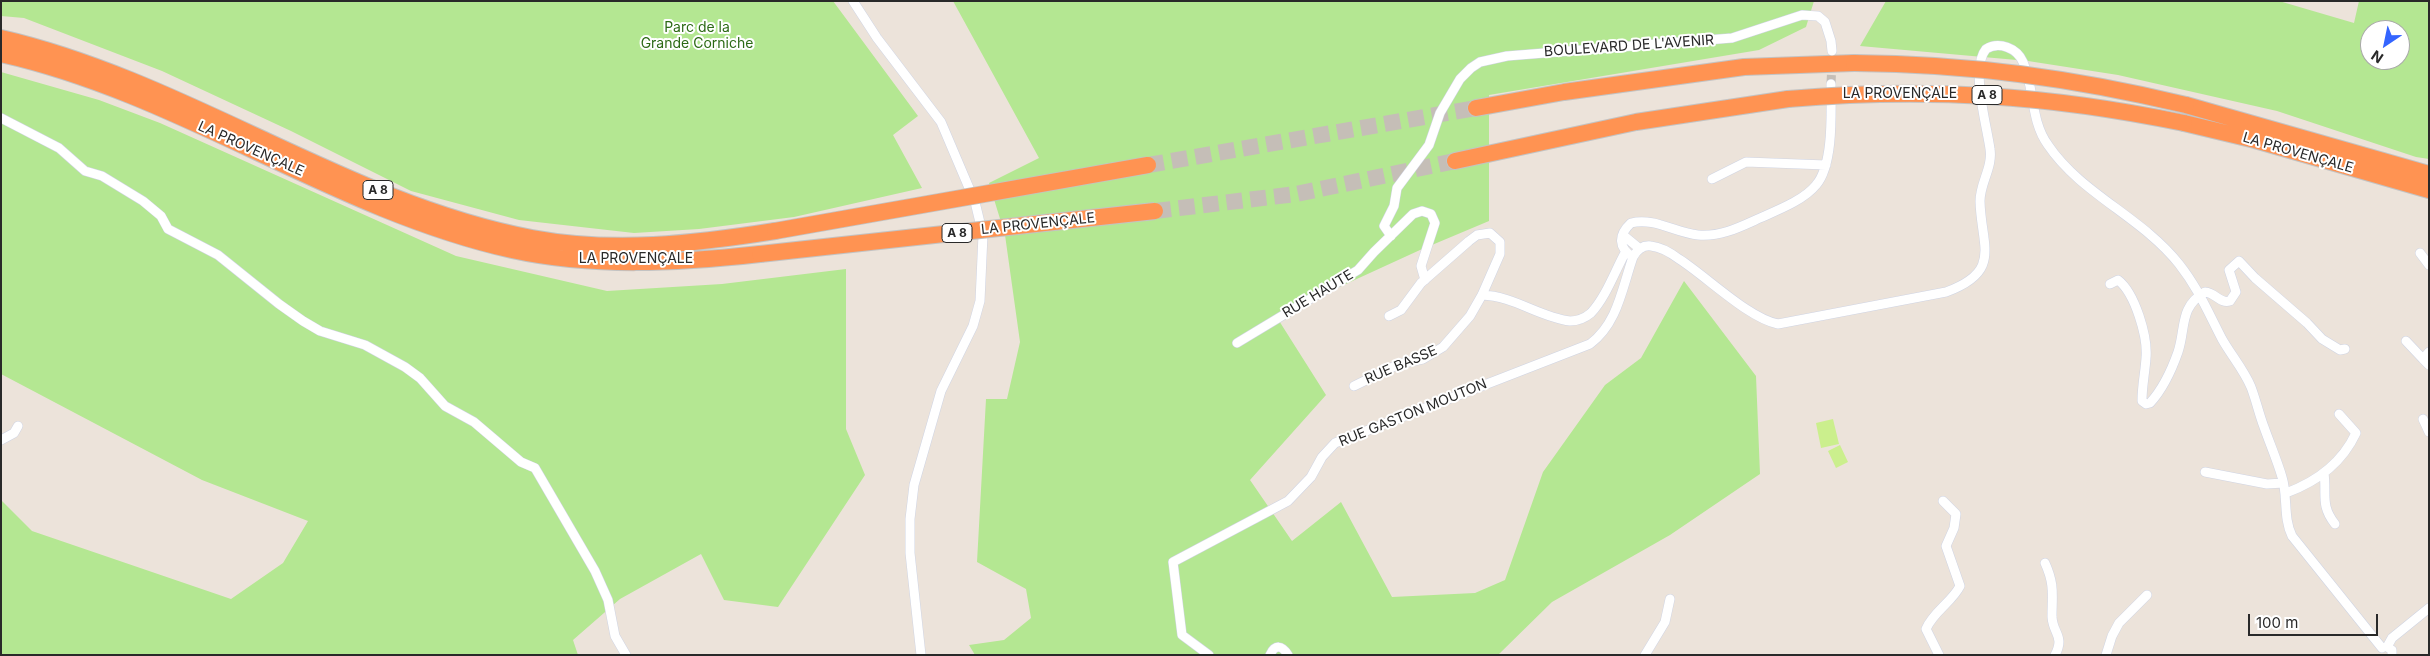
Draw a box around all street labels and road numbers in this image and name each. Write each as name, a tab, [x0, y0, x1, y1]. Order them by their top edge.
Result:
street label: BOULEVARD DE L'AVENIR	[1543, 32, 1715, 60]
street label: LA PROVENÇALE	[1843, 86, 1957, 102]
road number: A 8	[1972, 86, 2002, 104]
street label: LA PROVENÇALE	[195, 118, 307, 180]
street label: LA PROVENÇALE	[2241, 129, 2355, 177]
road number: A 8	[363, 180, 393, 200]
street label: LA PROVENÇALE	[980, 210, 1096, 238]
road number: A 8	[942, 224, 972, 242]
street label: LA PROVENÇALE	[579, 251, 693, 267]
street label: RUE HAUTE	[1280, 266, 1356, 322]
street label: RUE BASSE	[1362, 342, 1440, 388]
street label: RUE GASTON MOUTON	[1337, 376, 1489, 450]

